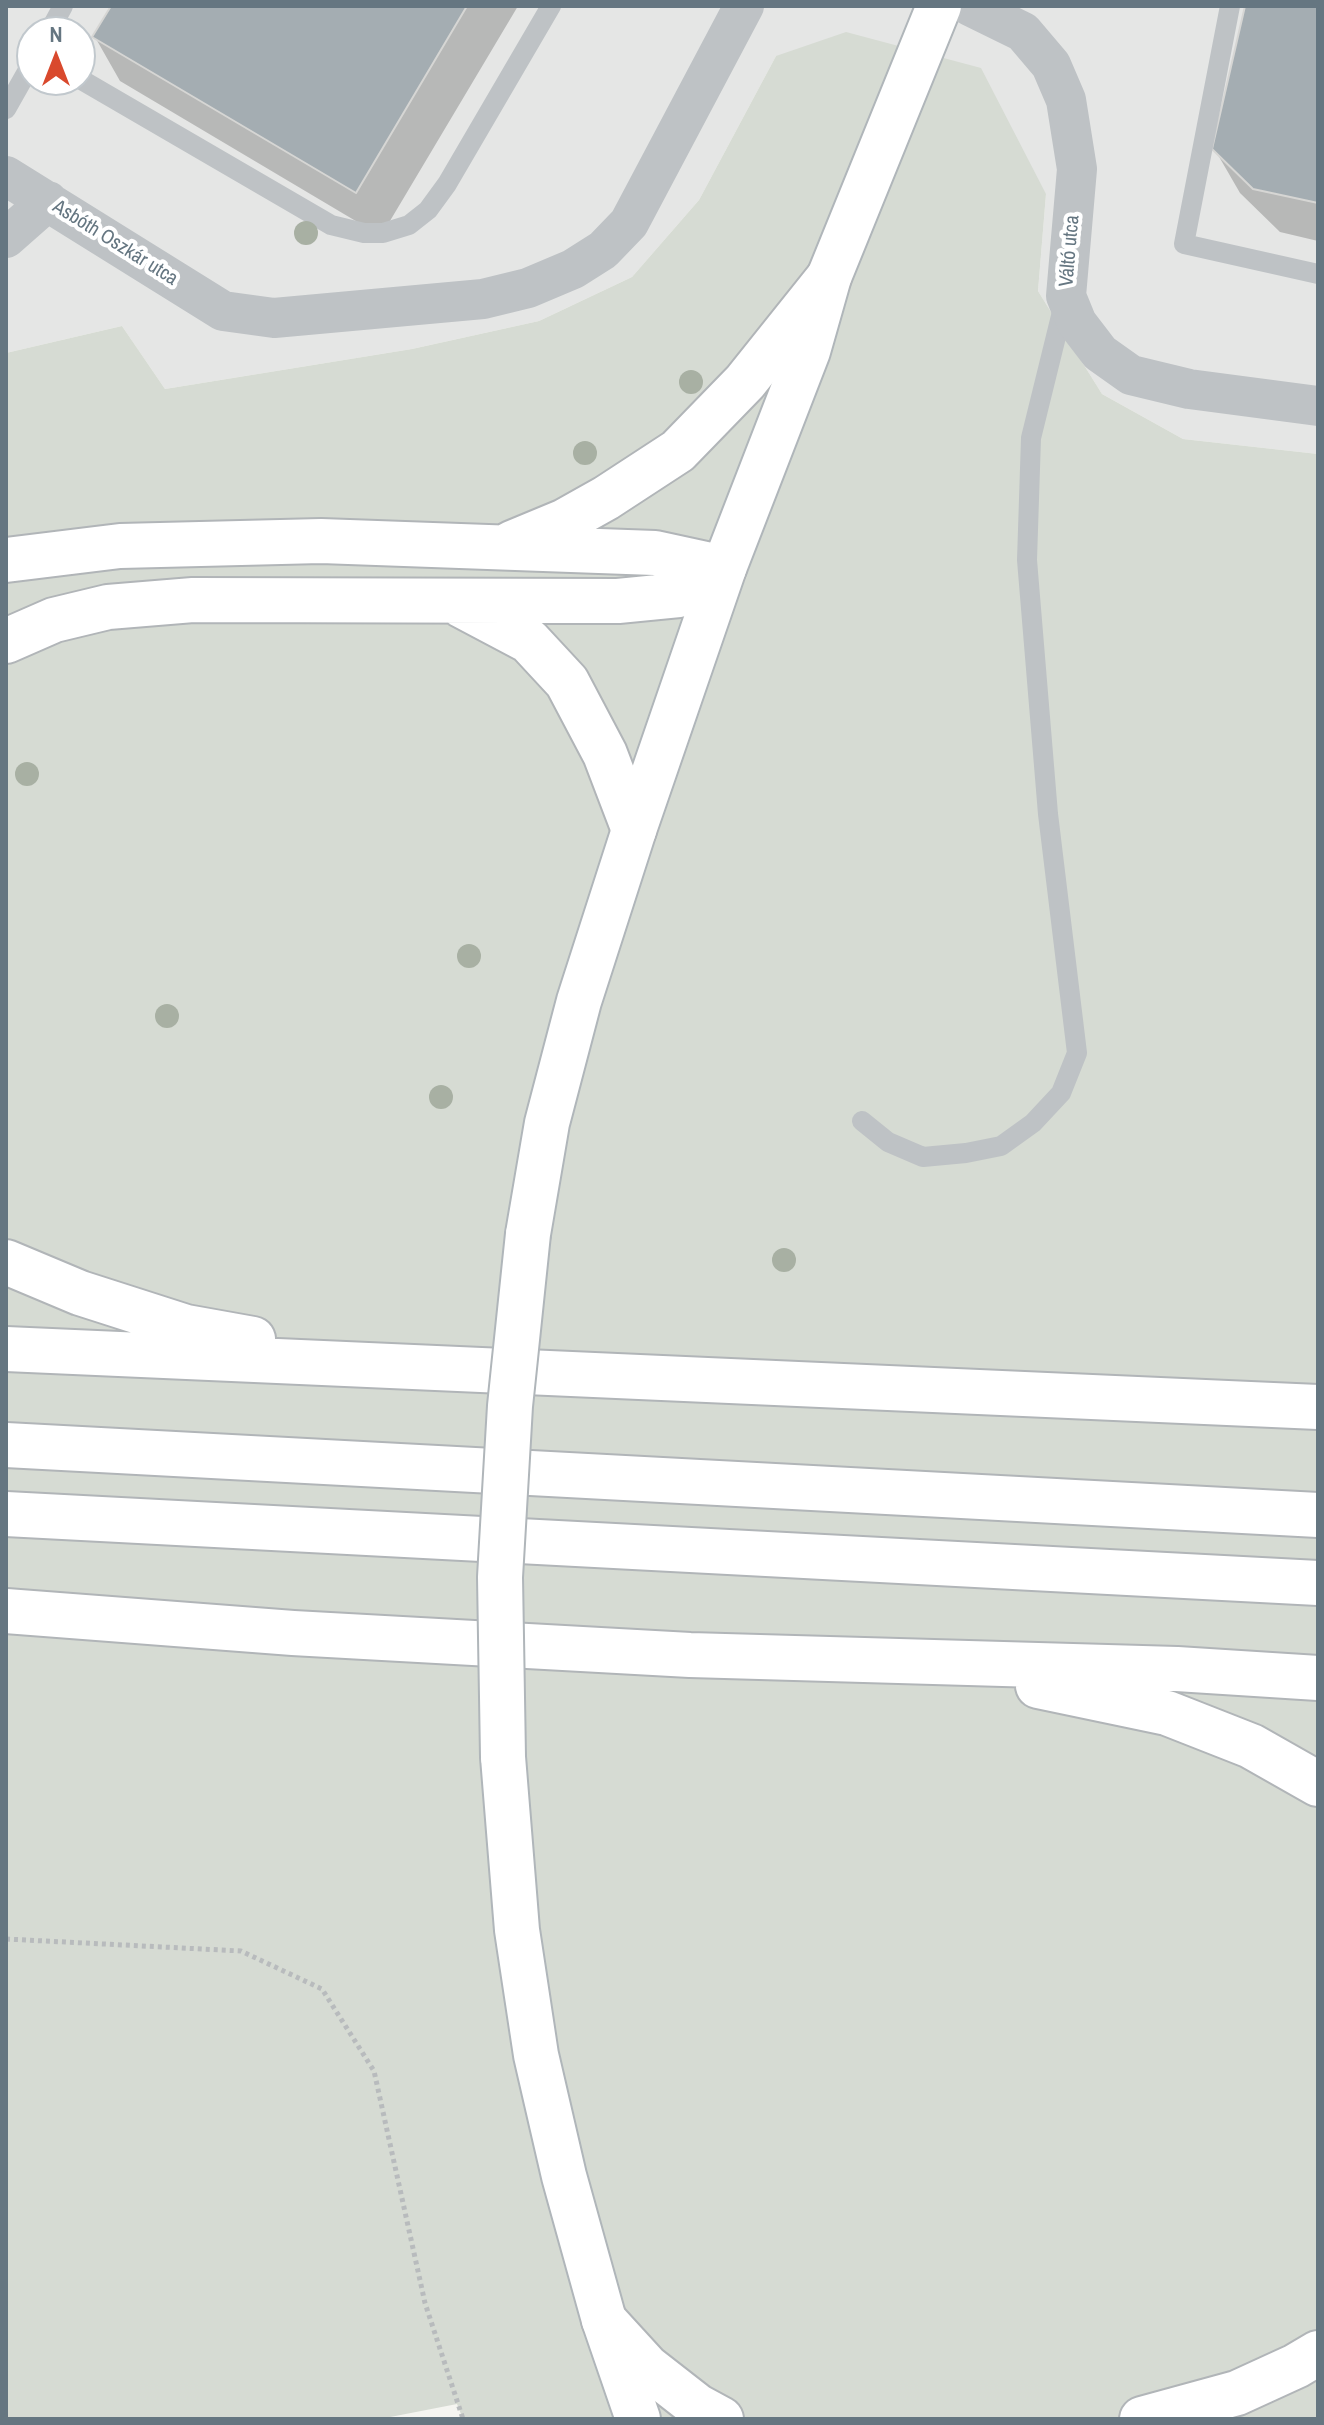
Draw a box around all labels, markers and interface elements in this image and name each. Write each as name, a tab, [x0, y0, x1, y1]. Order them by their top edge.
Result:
north arrow	[16, 16, 96, 96]
text: N	[49, 19, 63, 49]
street label: Asbóth Oszkár utca	[48, 195, 182, 291]
street label: Váltó utca	[1055, 214, 1085, 288]

